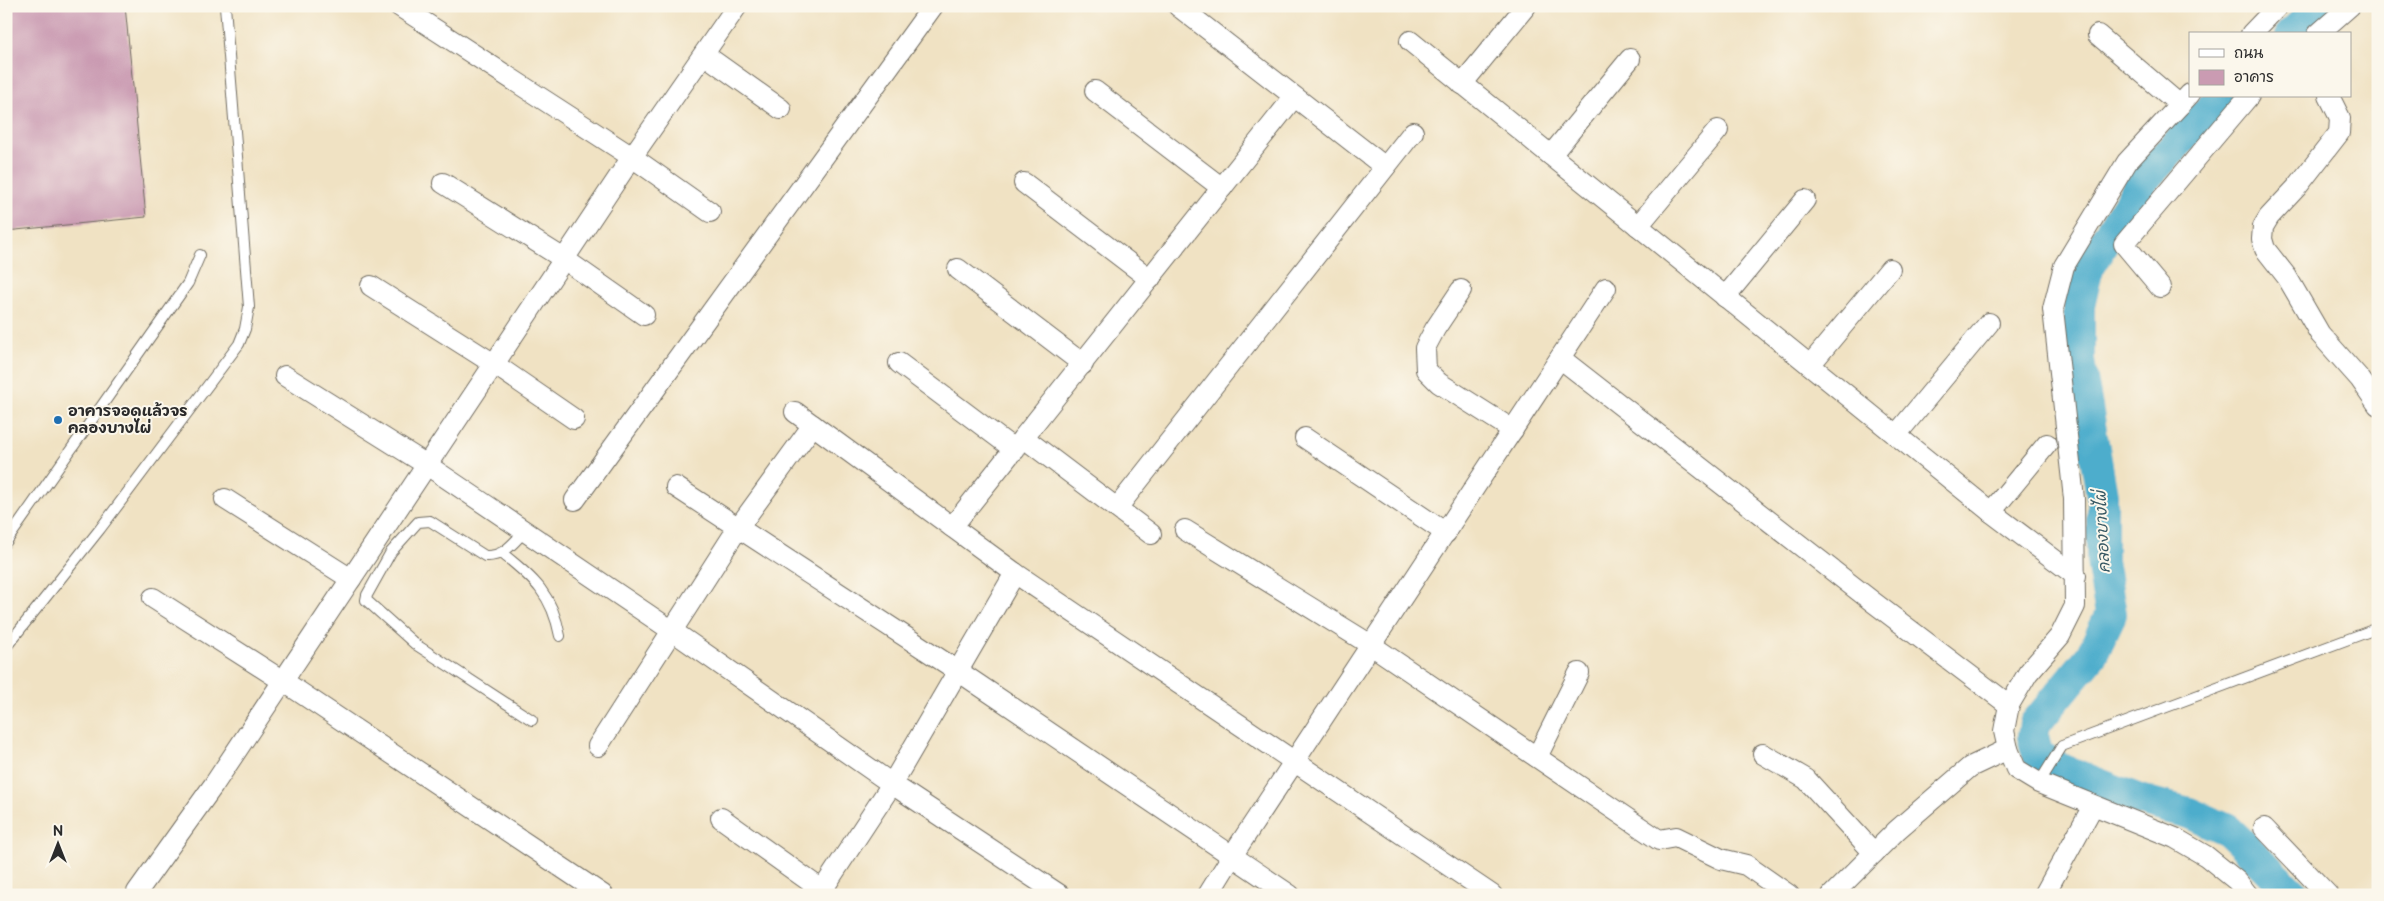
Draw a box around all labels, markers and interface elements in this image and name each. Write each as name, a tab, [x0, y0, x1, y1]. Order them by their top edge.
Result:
legend	[2189, 32, 2352, 98]
text: ถนน	[2234, 44, 2263, 63]
text: อาคาร	[2234, 68, 2274, 87]
place label: อาคารจอดแล้วจร คลองบางไผ่	[68, 401, 187, 438]
marker: อาคารจอดแล้วจร คลองบางไผ่	[52, 414, 64, 426]
water label: คลองบางไผ่	[2089, 487, 2115, 574]
north arrow	[32, 818, 82, 868]
text: N	[53, 823, 63, 840]

